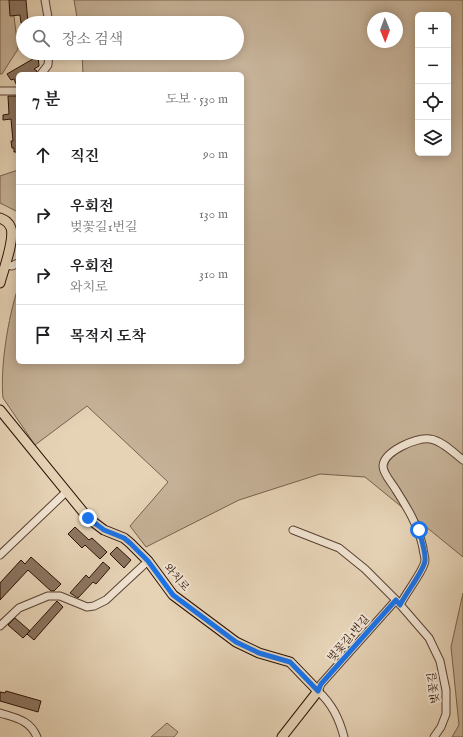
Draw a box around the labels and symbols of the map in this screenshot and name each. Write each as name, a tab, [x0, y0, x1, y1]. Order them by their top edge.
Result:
north arrow	[367, 12, 403, 48]
route end	[79, 509, 97, 527]
route start	[410, 521, 428, 539]
street label: 와치로	[161, 561, 192, 595]
street label: 벚꽃길1번길	[325, 612, 373, 665]
street label: 벚꽃길	[425, 671, 443, 705]

